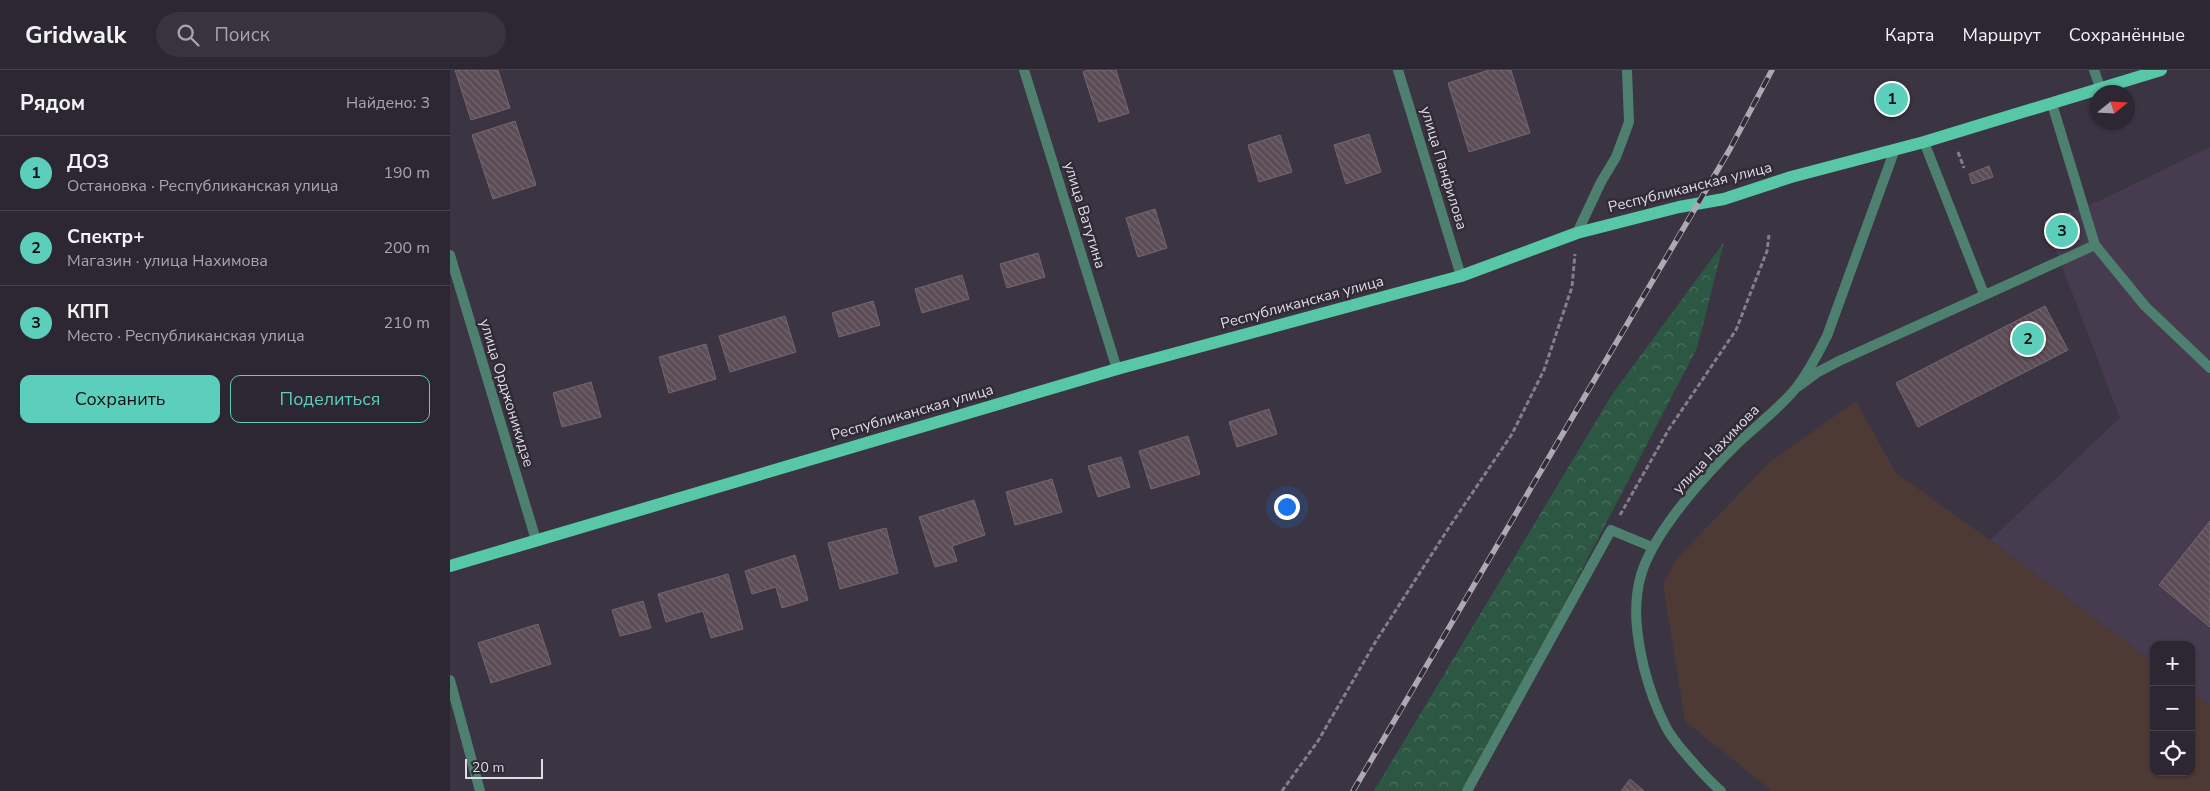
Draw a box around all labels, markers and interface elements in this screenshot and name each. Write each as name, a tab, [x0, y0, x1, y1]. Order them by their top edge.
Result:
search box	[156, 12, 506, 57]
text: Gridwalk	[25, 19, 126, 51]
icon: search	[174, 21, 202, 49]
text: Поиск	[214, 22, 270, 48]
text: Карта	[1885, 23, 1935, 47]
text: Маршрут	[1963, 23, 2041, 47]
text: Сохранённые	[2069, 23, 2185, 47]
pin: 1	[1876, 80, 1908, 118]
north arrow	[2090, 85, 2135, 130]
text: Рядом	[20, 89, 85, 117]
text: Найдено: 3	[346, 92, 430, 114]
street label: улица Панфилова	[1416, 104, 1472, 232]
text: ДОЗ	[67, 149, 109, 175]
street label: Республиканская улица	[1606, 157, 1774, 217]
street label: улица Ватутина	[1059, 159, 1111, 271]
text: 1	[31, 162, 41, 184]
text: 190 m	[383, 162, 430, 184]
text: Остановка · Республиканская улица	[67, 175, 338, 197]
pin: 3	[2046, 212, 2078, 250]
text: Спектр+	[67, 224, 145, 250]
text: 2	[31, 237, 41, 259]
text: 200 m	[383, 237, 430, 259]
text: Магазин · улица Нахимова	[67, 250, 268, 272]
street label: Республиканская улица	[1218, 271, 1386, 333]
text: КПП	[67, 299, 109, 325]
text: 3	[31, 312, 41, 334]
text: 210 m	[383, 312, 430, 334]
street label: улица Орджоникидзе	[475, 316, 539, 470]
pin: 2	[2012, 320, 2044, 358]
text: Место · Республиканская улица	[67, 325, 305, 347]
button: Сохранить	[20, 375, 220, 423]
button: Поделиться	[230, 375, 430, 423]
street label: Республиканская улица	[828, 379, 996, 445]
street label: улица Нахимова	[1668, 400, 1764, 498]
your location	[1274, 494, 1300, 520]
map controls	[2150, 641, 2195, 776]
button: +	[2150, 641, 2195, 686]
button: −	[2150, 686, 2195, 731]
button: locate	[2150, 731, 2195, 776]
scale bar	[465, 756, 542, 779]
text: 20 m	[472, 758, 504, 777]

